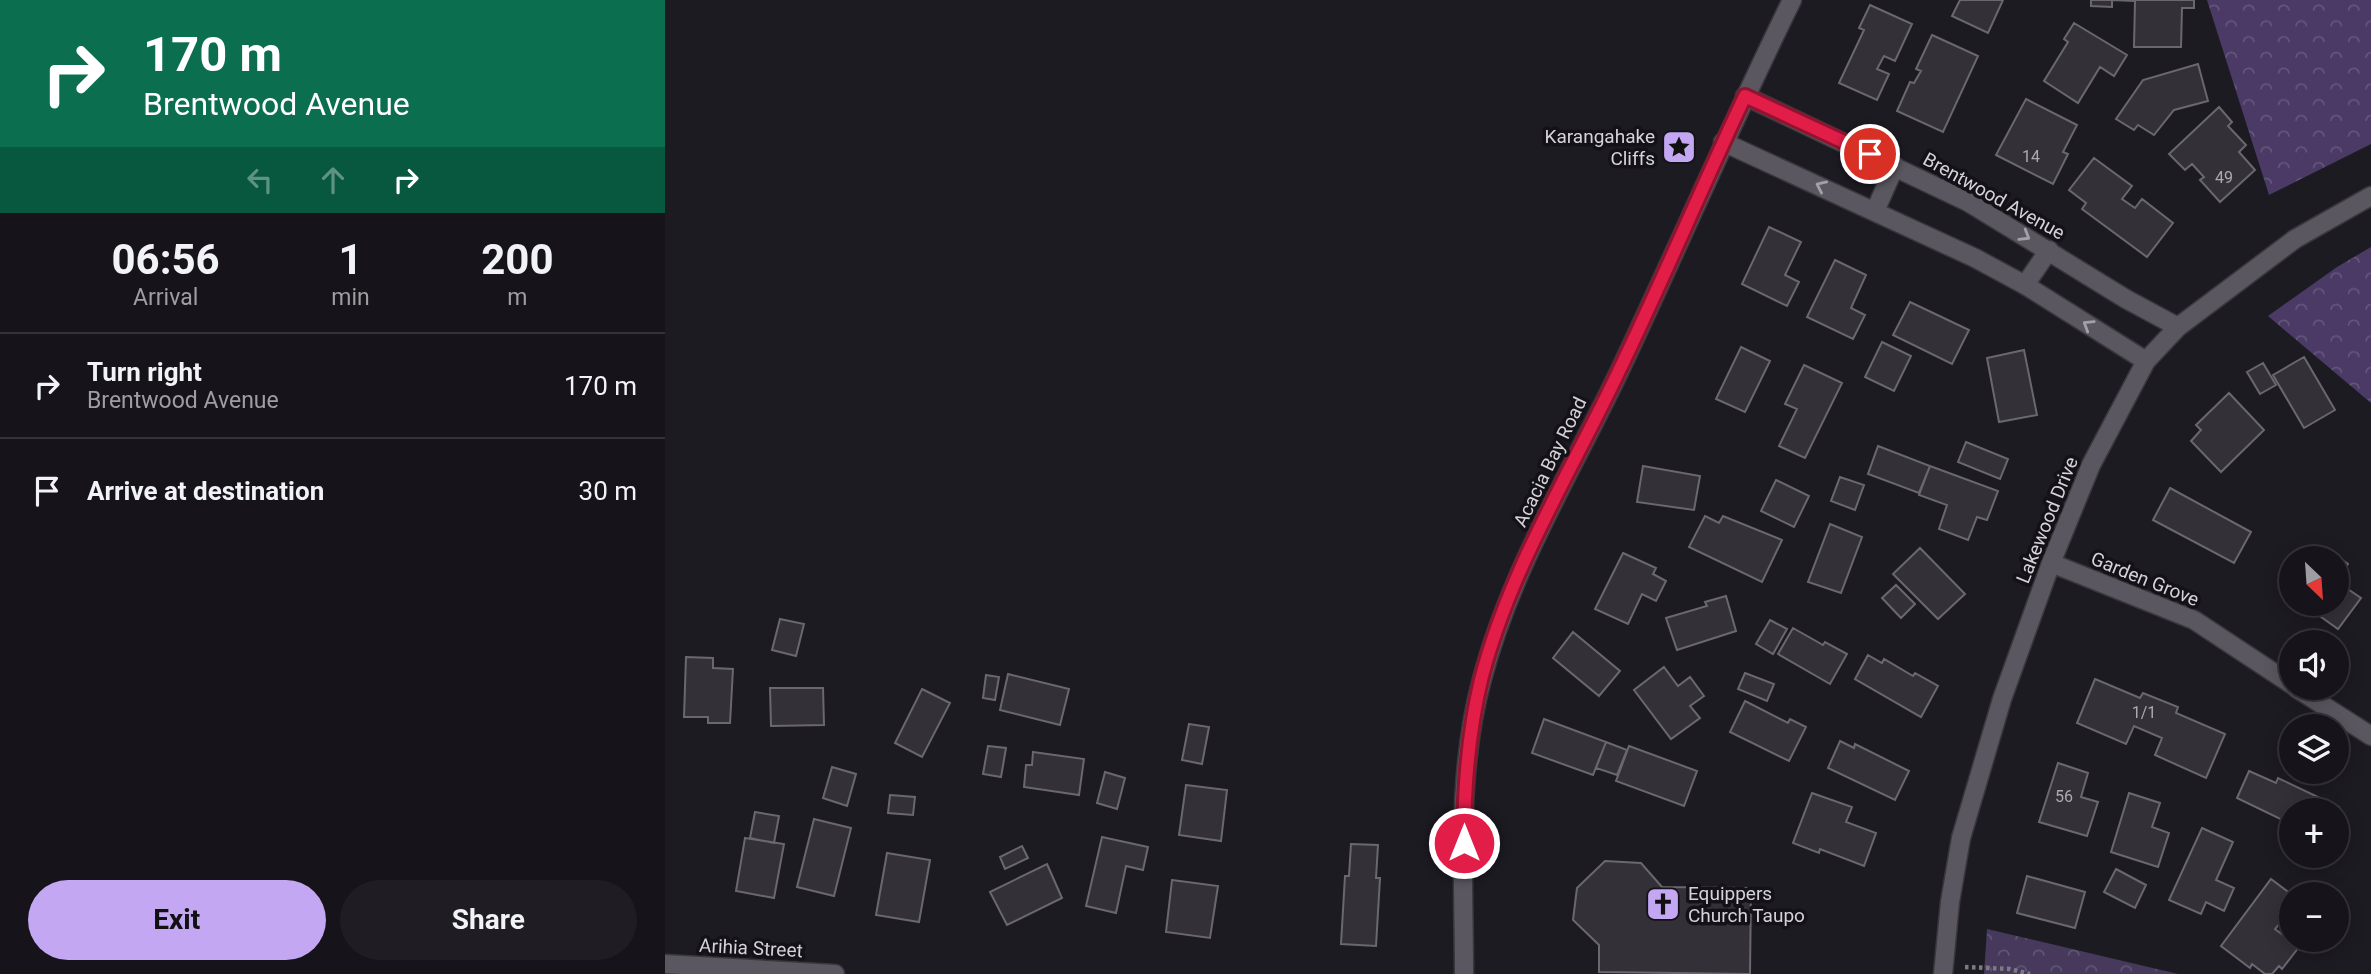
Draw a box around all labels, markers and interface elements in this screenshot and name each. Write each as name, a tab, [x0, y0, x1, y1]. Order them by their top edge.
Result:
text: 170 m	[143, 26, 282, 83]
icon: right	[28, 28, 119, 119]
text: Brentwood Avenue	[143, 85, 410, 123]
pin	[1840, 124, 1900, 184]
place label: Karangahake Cliffs	[1545, 125, 1655, 170]
place icon: Karangahake Cliffs	[1660, 128, 1698, 166]
icon: arrive	[1851, 135, 1889, 173]
house number: 14	[2022, 147, 2040, 166]
street label: Brentwood Avenue	[1919, 148, 2069, 244]
icon: left	[241, 161, 279, 199]
icon: ahead	[314, 161, 352, 199]
icon: right	[387, 161, 425, 199]
house number: 49	[2215, 168, 2233, 187]
one-way arrow	[1816, 180, 1829, 194]
one-way arrow	[2018, 228, 2031, 241]
text: 06:56	[112, 235, 220, 284]
text: 1	[338, 235, 363, 284]
text: 200	[481, 235, 554, 284]
text: Arrival	[133, 284, 198, 311]
text: min	[331, 284, 370, 311]
text: m	[507, 284, 527, 311]
one-way arrow	[2083, 320, 2096, 333]
text: Turn right	[87, 357, 202, 387]
icon: right	[28, 367, 66, 405]
text: 170 m	[564, 371, 637, 401]
text: Brentwood Avenue	[87, 387, 279, 414]
street label: Acacia Bay Road	[1509, 393, 1591, 531]
street label: Lakewood Drive	[2011, 453, 2083, 587]
icon: arrive	[28, 472, 66, 510]
text: Arrive at destination	[87, 476, 324, 506]
text: 30 m	[579, 476, 637, 506]
north arrow	[2279, 546, 2349, 616]
map controls	[2279, 546, 2349, 952]
street label: Garden Grove	[2088, 547, 2202, 611]
button: sound	[2279, 630, 2349, 700]
house number: 1/1	[2132, 703, 2156, 722]
button: layers	[2279, 714, 2349, 784]
house number: 56	[2055, 787, 2073, 806]
button: +	[2279, 798, 2349, 868]
position arrow	[1427, 806, 1501, 880]
button: Exit	[28, 880, 326, 960]
button: Share	[340, 880, 637, 960]
place label: Equippers Church Taupo	[1688, 882, 1805, 927]
button: −	[2279, 882, 2349, 952]
church icon: Equippers Church Taupo	[1644, 885, 1682, 923]
street label: Arihia Street	[699, 934, 803, 962]

